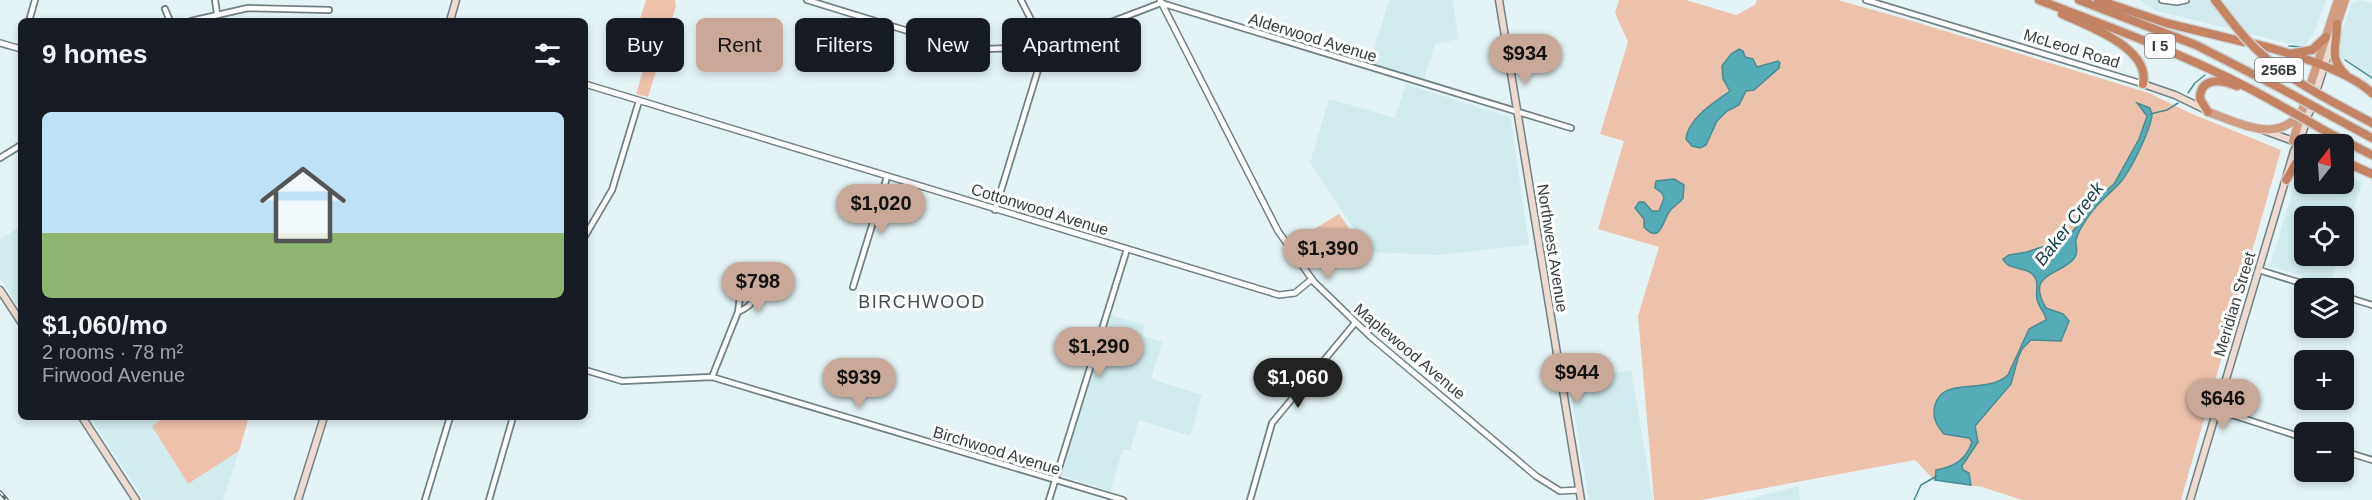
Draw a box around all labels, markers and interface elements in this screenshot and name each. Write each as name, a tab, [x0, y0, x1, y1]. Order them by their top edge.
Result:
street label: Alderwood Avenue	[1247, 10, 1379, 65]
chip: Buy	[606, 18, 684, 72]
chip: Rent	[696, 18, 783, 72]
chip: Filters	[795, 18, 894, 72]
chip: New	[906, 18, 990, 72]
chip: Apartment	[1002, 18, 1141, 72]
street label: McLeod Road	[2022, 26, 2122, 71]
pin: $934	[1489, 34, 1561, 85]
road number: I 5	[2145, 34, 2175, 58]
icon: filters	[531, 38, 564, 71]
text: 9 homes	[42, 39, 148, 69]
text: $934	[1503, 42, 1547, 64]
road number: 256B	[2255, 58, 2303, 82]
north arrow	[2294, 134, 2354, 194]
map controls	[2294, 134, 2354, 482]
icon: home	[249, 151, 357, 259]
water label: Baker Creek	[2030, 178, 2108, 270]
street label: Cottonwood Avenue	[969, 180, 1111, 239]
street label: Northwest Avenue	[1534, 183, 1571, 313]
pin: $1,020	[832, 184, 930, 235]
text: $1,020	[850, 192, 912, 214]
button: locate	[2294, 206, 2354, 266]
pin: $1,390	[1279, 229, 1377, 280]
text: $1,390	[1297, 237, 1359, 259]
street label: Meridian Street	[2210, 249, 2259, 359]
pin: $798	[722, 262, 794, 313]
text: $798	[736, 270, 780, 292]
button: layers	[2294, 278, 2354, 338]
district label: BIRCHWOOD	[858, 292, 986, 312]
street label: Maplewood Avenue	[1351, 300, 1469, 403]
text: $1,060/mo	[42, 310, 168, 340]
pin: $1,290	[1050, 327, 1148, 378]
text: $1,290	[1068, 335, 1130, 357]
text: 2 rooms · 78 m²	[42, 341, 183, 363]
button: +	[2294, 350, 2354, 410]
pin: $944	[1541, 353, 1613, 404]
pin: $939	[823, 358, 895, 409]
pin: $1,060	[1249, 358, 1347, 409]
text: $944	[1555, 361, 1599, 383]
text: Firwood Avenue	[42, 364, 185, 386]
text: $939	[837, 366, 881, 388]
text: $1,060	[1267, 366, 1329, 388]
pin: $646	[2187, 379, 2259, 430]
text: $646	[2201, 387, 2245, 409]
button: −	[2294, 422, 2354, 482]
street label: Birchwood Avenue	[931, 423, 1063, 478]

